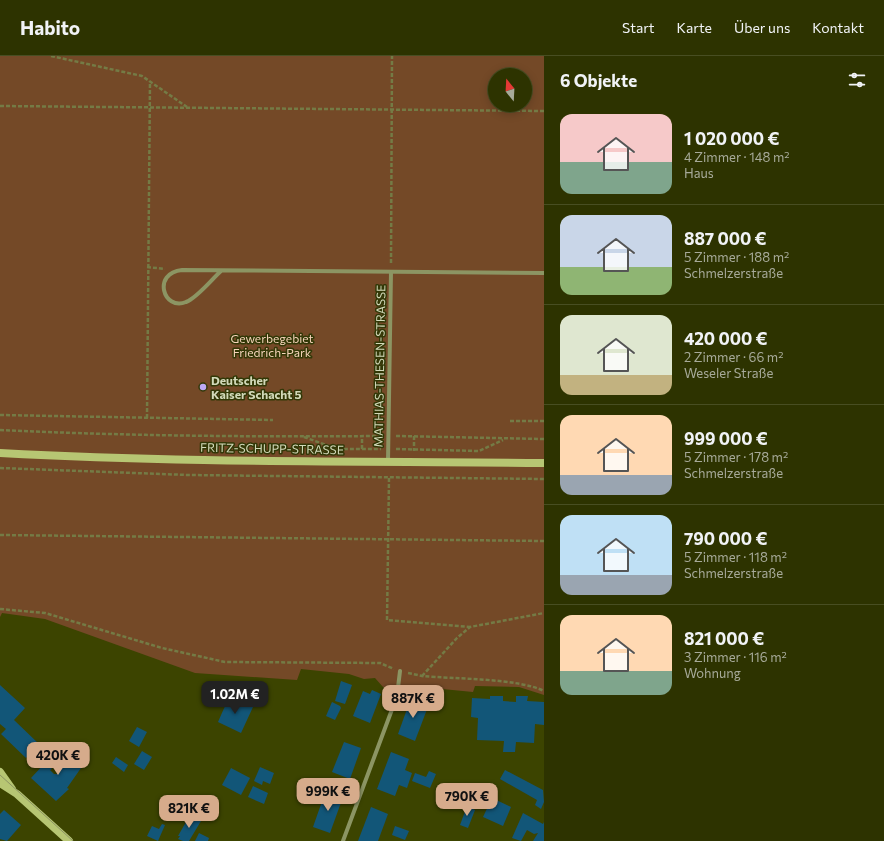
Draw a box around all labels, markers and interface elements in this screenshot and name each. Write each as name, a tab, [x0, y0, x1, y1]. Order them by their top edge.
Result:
text: Habito	[20, 16, 80, 39]
text: Start	[622, 19, 655, 36]
text: Karte	[677, 19, 712, 36]
text: Über uns	[734, 19, 790, 36]
text: Kontakt	[812, 19, 864, 36]
north arrow	[488, 68, 532, 112]
map controls	[488, 68, 532, 112]
icon: filters	[846, 69, 868, 91]
text: 6 Objekte	[560, 70, 637, 91]
text: 1 020 000 €	[684, 128, 779, 149]
icon: home	[592, 130, 640, 178]
text: 4 Zimmer · 148 m²	[684, 149, 789, 165]
text: Haus	[684, 165, 714, 181]
text: 887 000 €	[684, 228, 767, 249]
icon: home	[592, 231, 640, 279]
text: 5 Zimmer · 188 m²	[684, 249, 789, 265]
text: Schmelzerstraße	[684, 265, 783, 281]
street label: MATHIAS-THESEN-STRASSE	[371, 285, 387, 447]
text: 420 000 €	[684, 328, 768, 349]
park label: Gewerbegebiet Friedrich-Park	[231, 331, 314, 359]
icon: home	[592, 331, 640, 379]
text: 2 Zimmer · 66 m²	[684, 349, 783, 365]
text: Weseler Straße	[684, 365, 773, 381]
place label: Deutscher Kaiser Schacht 5	[211, 373, 302, 401]
marker: Deutscher Kaiser Schacht 5	[198, 382, 208, 392]
text: 999 000 €	[684, 428, 768, 449]
icon: home	[592, 431, 640, 479]
street label: FRITZ-SCHUPP-STRASSE	[200, 440, 344, 456]
text: 5 Zimmer · 178 m²	[684, 449, 788, 465]
text: Schmelzerstraße	[684, 465, 783, 481]
text: 790 000 €	[684, 528, 767, 549]
icon: home	[592, 531, 640, 579]
text: 5 Zimmer · 118 m²	[684, 549, 787, 565]
text: Schmelzerstraße	[684, 565, 783, 581]
text: 821 000 €	[684, 628, 764, 649]
icon: home	[592, 631, 640, 679]
text: 3 Zimmer · 116 m²	[684, 649, 787, 665]
text: Wohnung	[684, 665, 741, 681]
pin: 1.02M €	[198, 681, 272, 715]
pin: 887K €	[380, 685, 446, 719]
text: 1.02M €	[210, 686, 260, 702]
text: 887K €	[391, 690, 435, 706]
pin: 420K €	[25, 742, 91, 776]
text: 420K €	[36, 747, 80, 763]
pin: 999K €	[295, 778, 361, 812]
text: 999K €	[306, 783, 350, 799]
pin: 790K €	[434, 783, 500, 817]
text: 790K €	[445, 788, 489, 804]
pin: 821K €	[156, 795, 222, 829]
text: 821K €	[168, 800, 210, 816]

